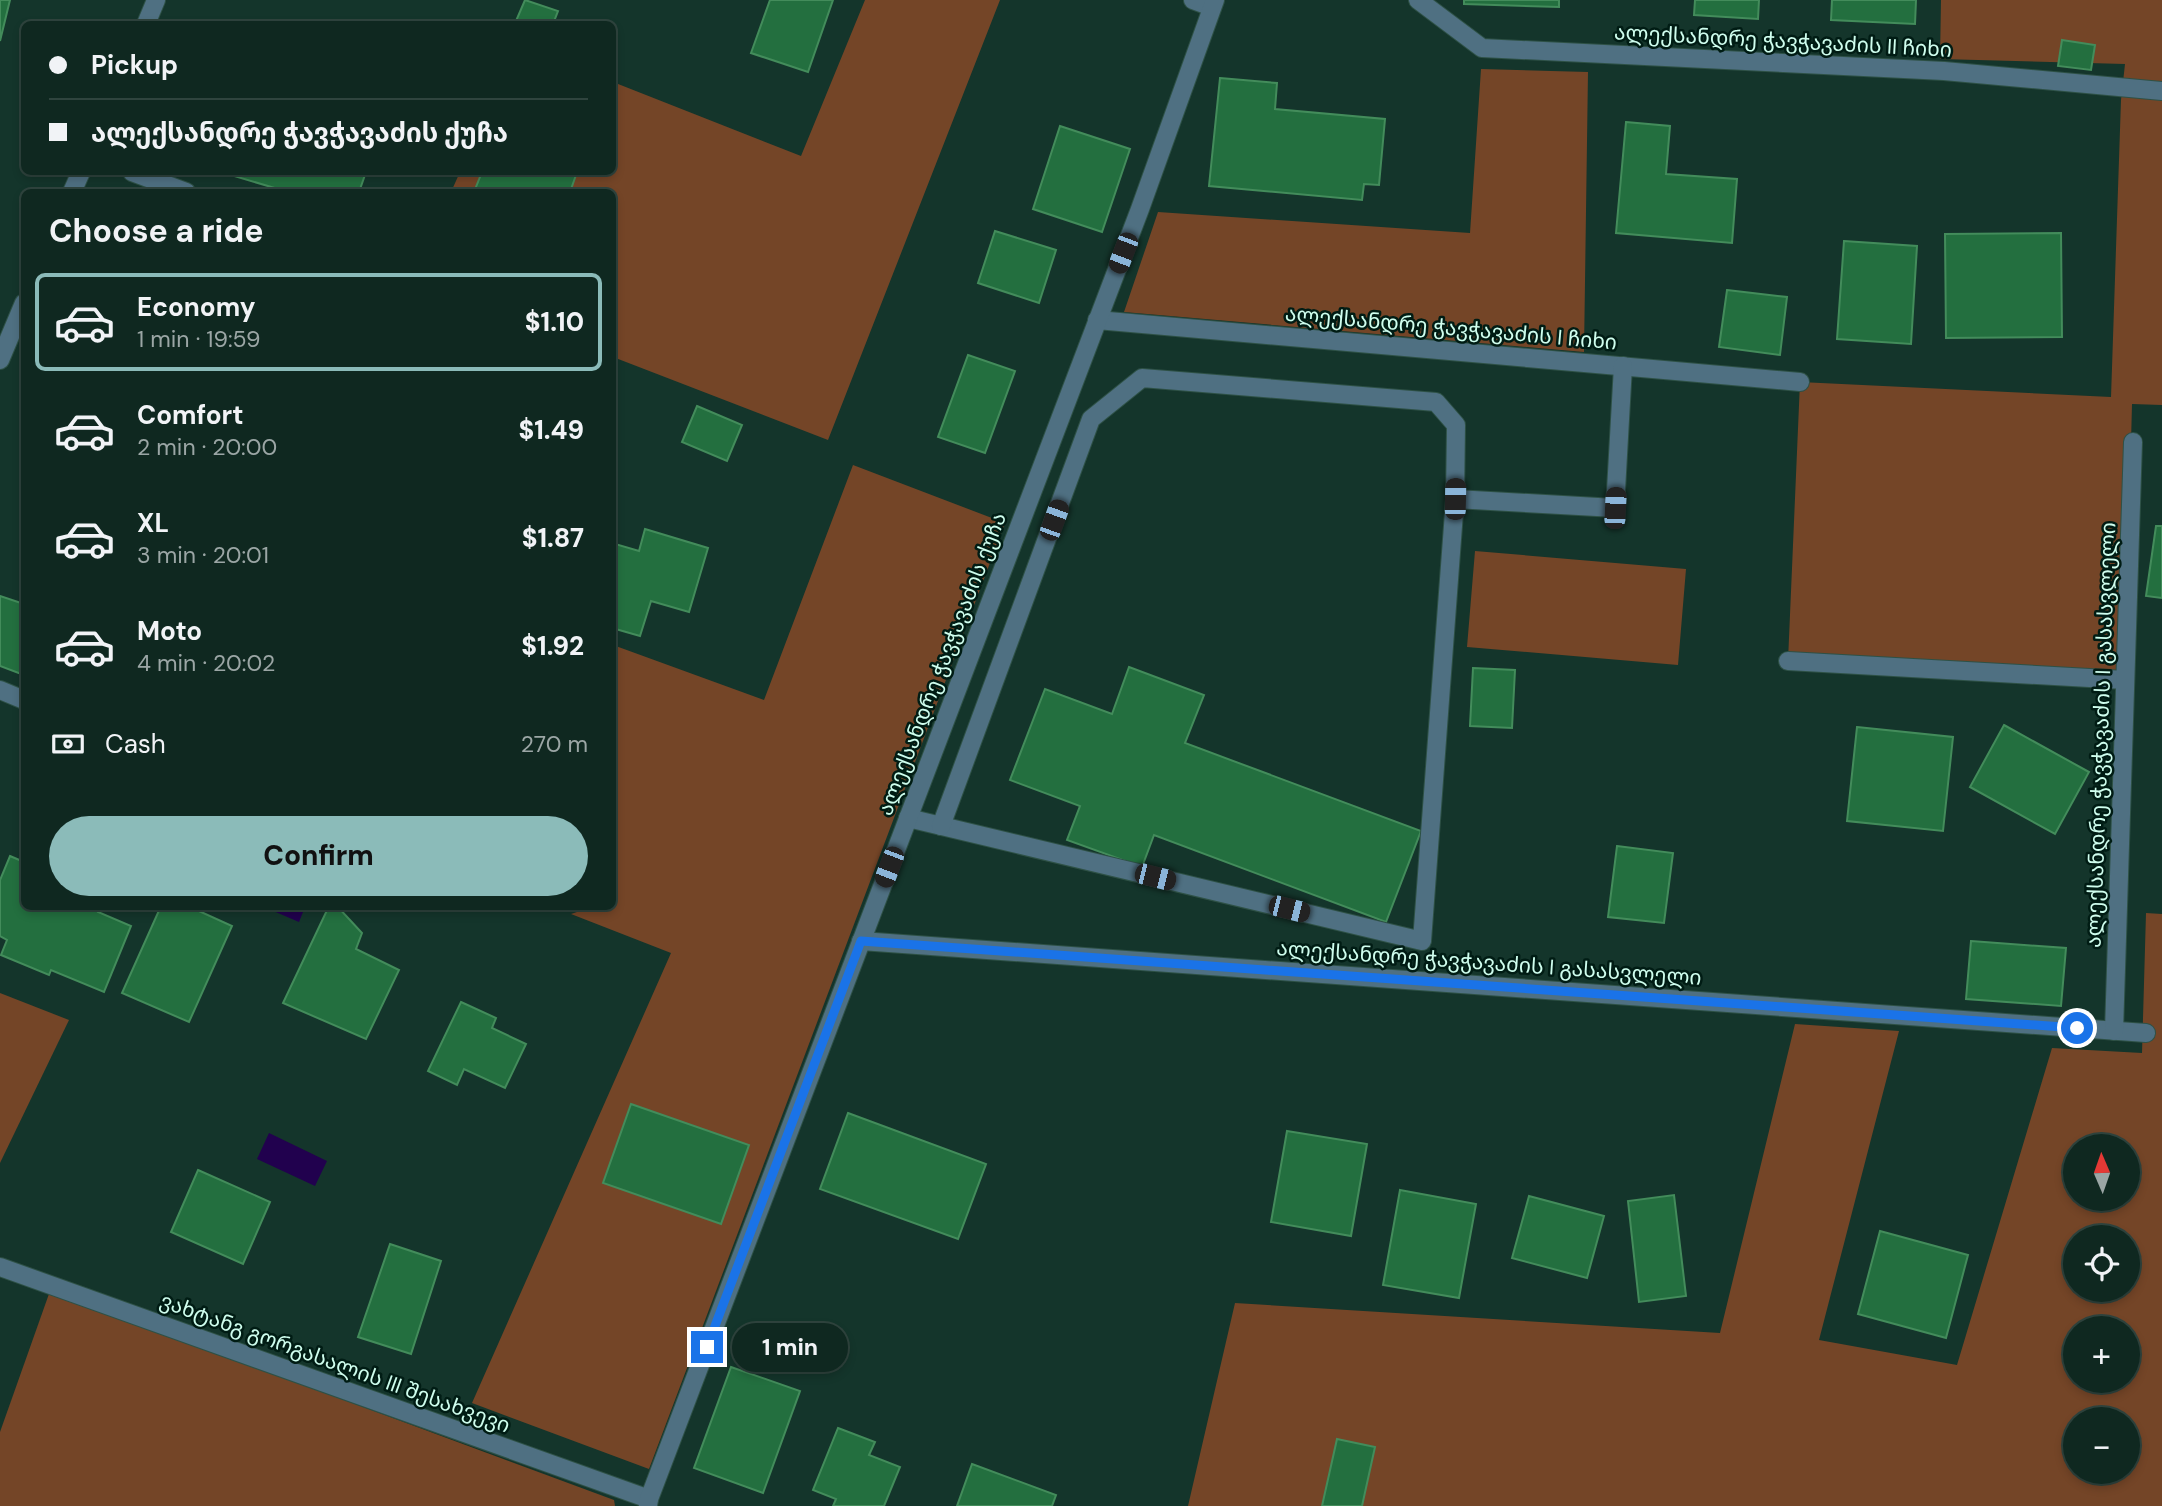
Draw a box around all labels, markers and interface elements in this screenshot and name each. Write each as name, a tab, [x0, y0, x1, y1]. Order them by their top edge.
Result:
street label: ალექსანდრე ჭავჭავაძის II ჩიხი	[1613, 18, 1953, 64]
text: Pickup	[91, 48, 178, 82]
text: ალექსანდრე ჭავჭავაძის ქუჩა	[91, 116, 508, 150]
text: Choose a ride	[49, 210, 264, 252]
car	[1106, 230, 1141, 276]
text: Economy	[137, 290, 255, 324]
icon: car	[53, 291, 116, 354]
street label: ალექსანდრე ჭავჭავაძის I ჩიხი	[1284, 300, 1618, 356]
text: $1.10	[525, 305, 584, 339]
text: 1 min · 19:59	[137, 324, 260, 354]
text: Comfort	[137, 398, 243, 432]
icon: car	[53, 399, 116, 462]
text: $1.49	[518, 413, 584, 447]
text: 2 min · 20:00	[137, 432, 277, 462]
car	[1445, 478, 1466, 520]
car	[1604, 486, 1627, 530]
car	[1037, 497, 1072, 543]
text: XL	[137, 506, 169, 540]
icon: car	[53, 507, 116, 570]
street label: ალექსანდრე ჭავჭავაძის ქუჩა	[871, 508, 1013, 820]
text: $1.87	[522, 521, 584, 555]
street label: ალექსანდრე ჭავჭავაძის I გასასვლელი	[2080, 522, 2122, 948]
text: 3 min · 20:01	[137, 540, 269, 570]
text: Moto	[137, 614, 202, 648]
icon: car	[53, 615, 116, 678]
text: $1.92	[521, 629, 584, 663]
text: 4 min · 20:02	[137, 648, 275, 678]
icon: cash	[49, 725, 87, 763]
text: Cash	[105, 727, 166, 761]
text: 270 m	[521, 729, 588, 759]
button: Confirm	[49, 816, 588, 896]
car	[872, 844, 907, 890]
car	[1133, 862, 1178, 892]
car	[1267, 894, 1312, 924]
street label: ალექსანდრე ჭავჭავაძის I გასასვლელი	[1276, 934, 1702, 992]
route start	[2061, 1012, 2093, 1044]
north arrow	[2063, 1134, 2140, 1211]
map controls	[2063, 1134, 2140, 1484]
button: locate	[2063, 1225, 2140, 1302]
street label: ვახტანგ გორგასალის III შესახვევი	[156, 1286, 514, 1440]
button: +	[2063, 1316, 2140, 1393]
callout: 1 min	[732, 1322, 847, 1372]
route end	[691, 1331, 723, 1363]
text: 1 min	[762, 1332, 818, 1362]
button: −	[2063, 1407, 2140, 1484]

